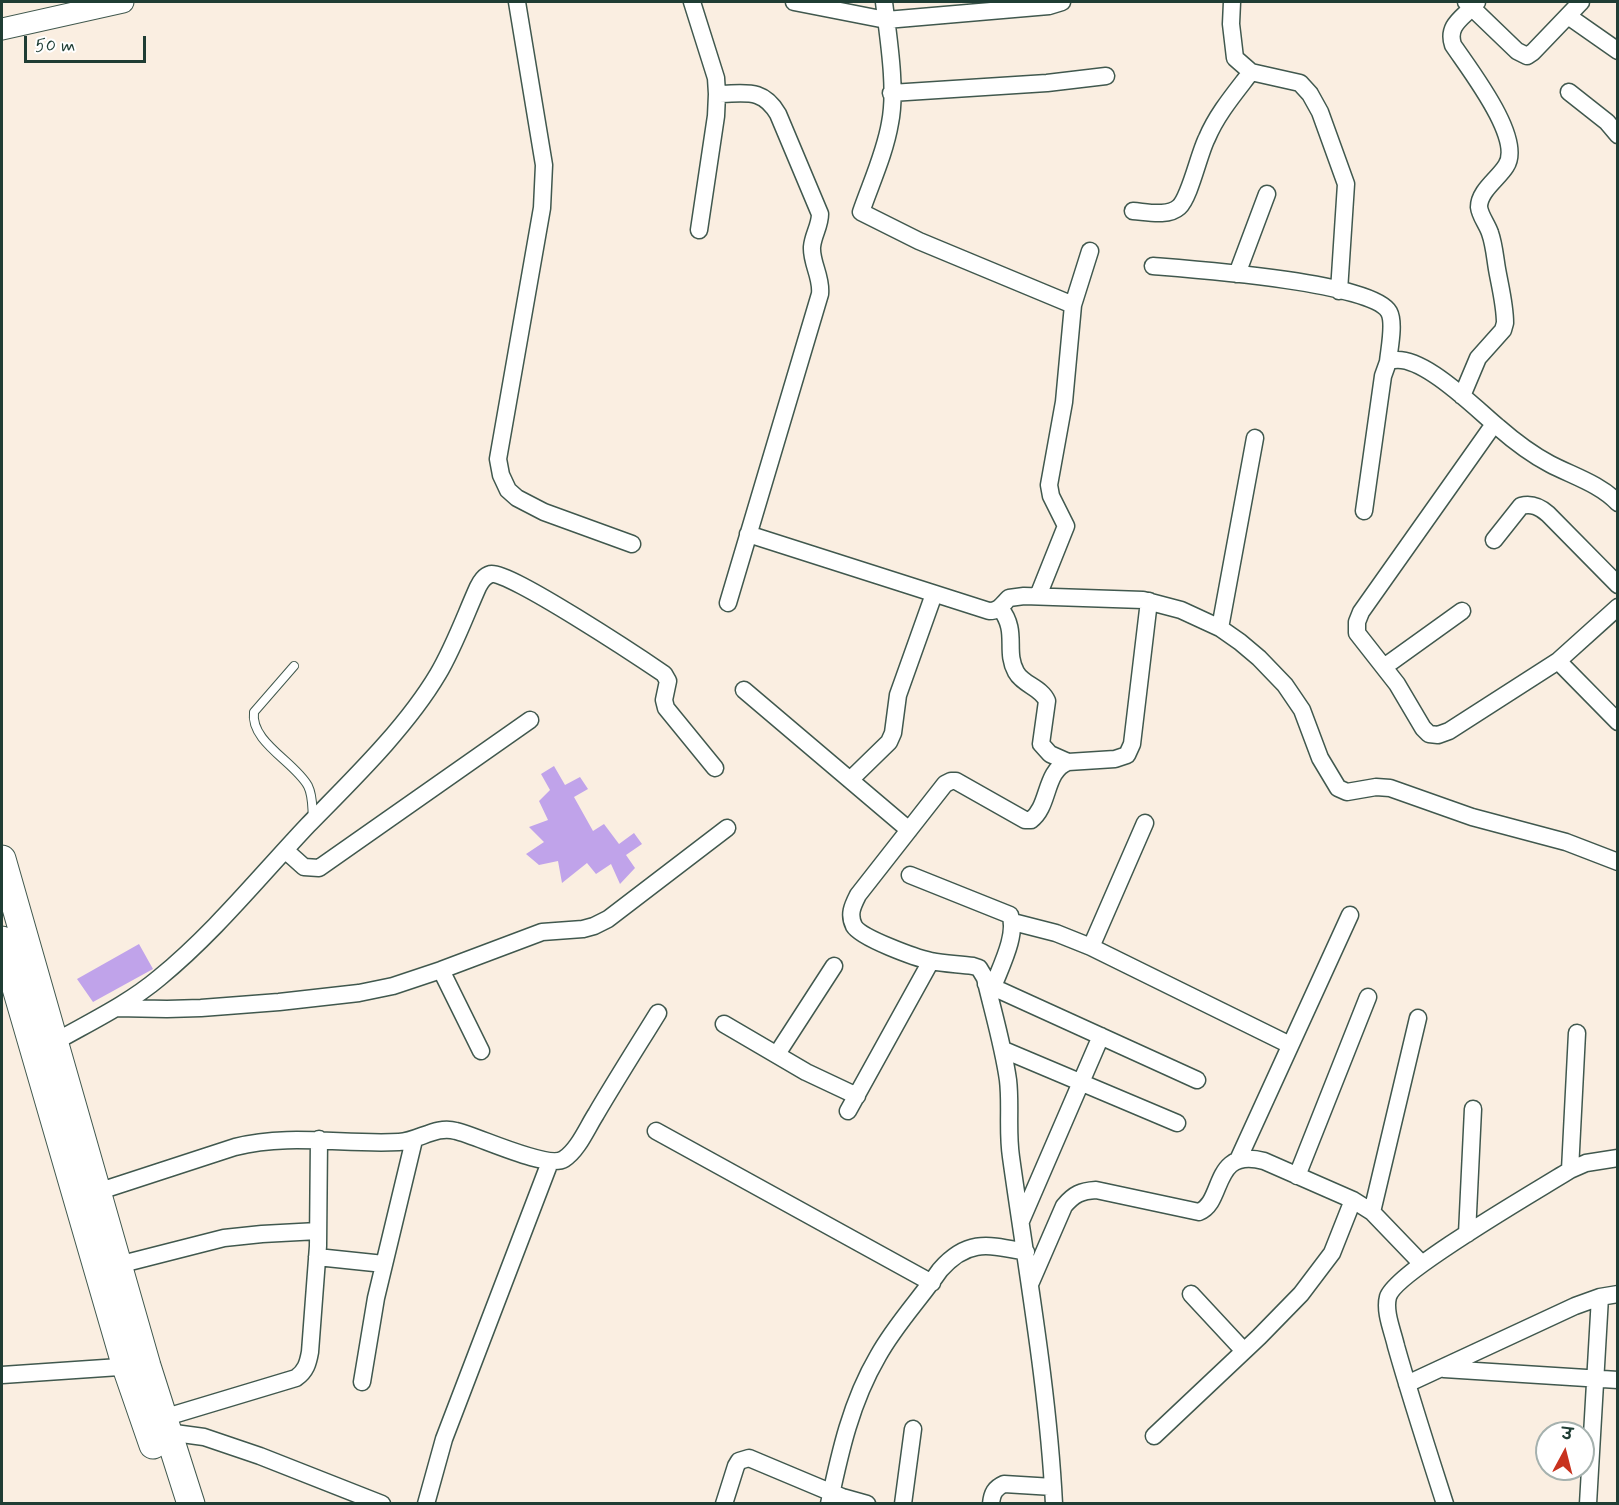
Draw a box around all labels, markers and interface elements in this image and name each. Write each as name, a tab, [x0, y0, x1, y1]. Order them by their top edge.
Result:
scale bar	[27, 24, 148, 62]
text: 50 m	[35, 34, 75, 58]
north arrow	[1535, 1421, 1595, 1481]
text: उ	[1560, 1424, 1574, 1446]

